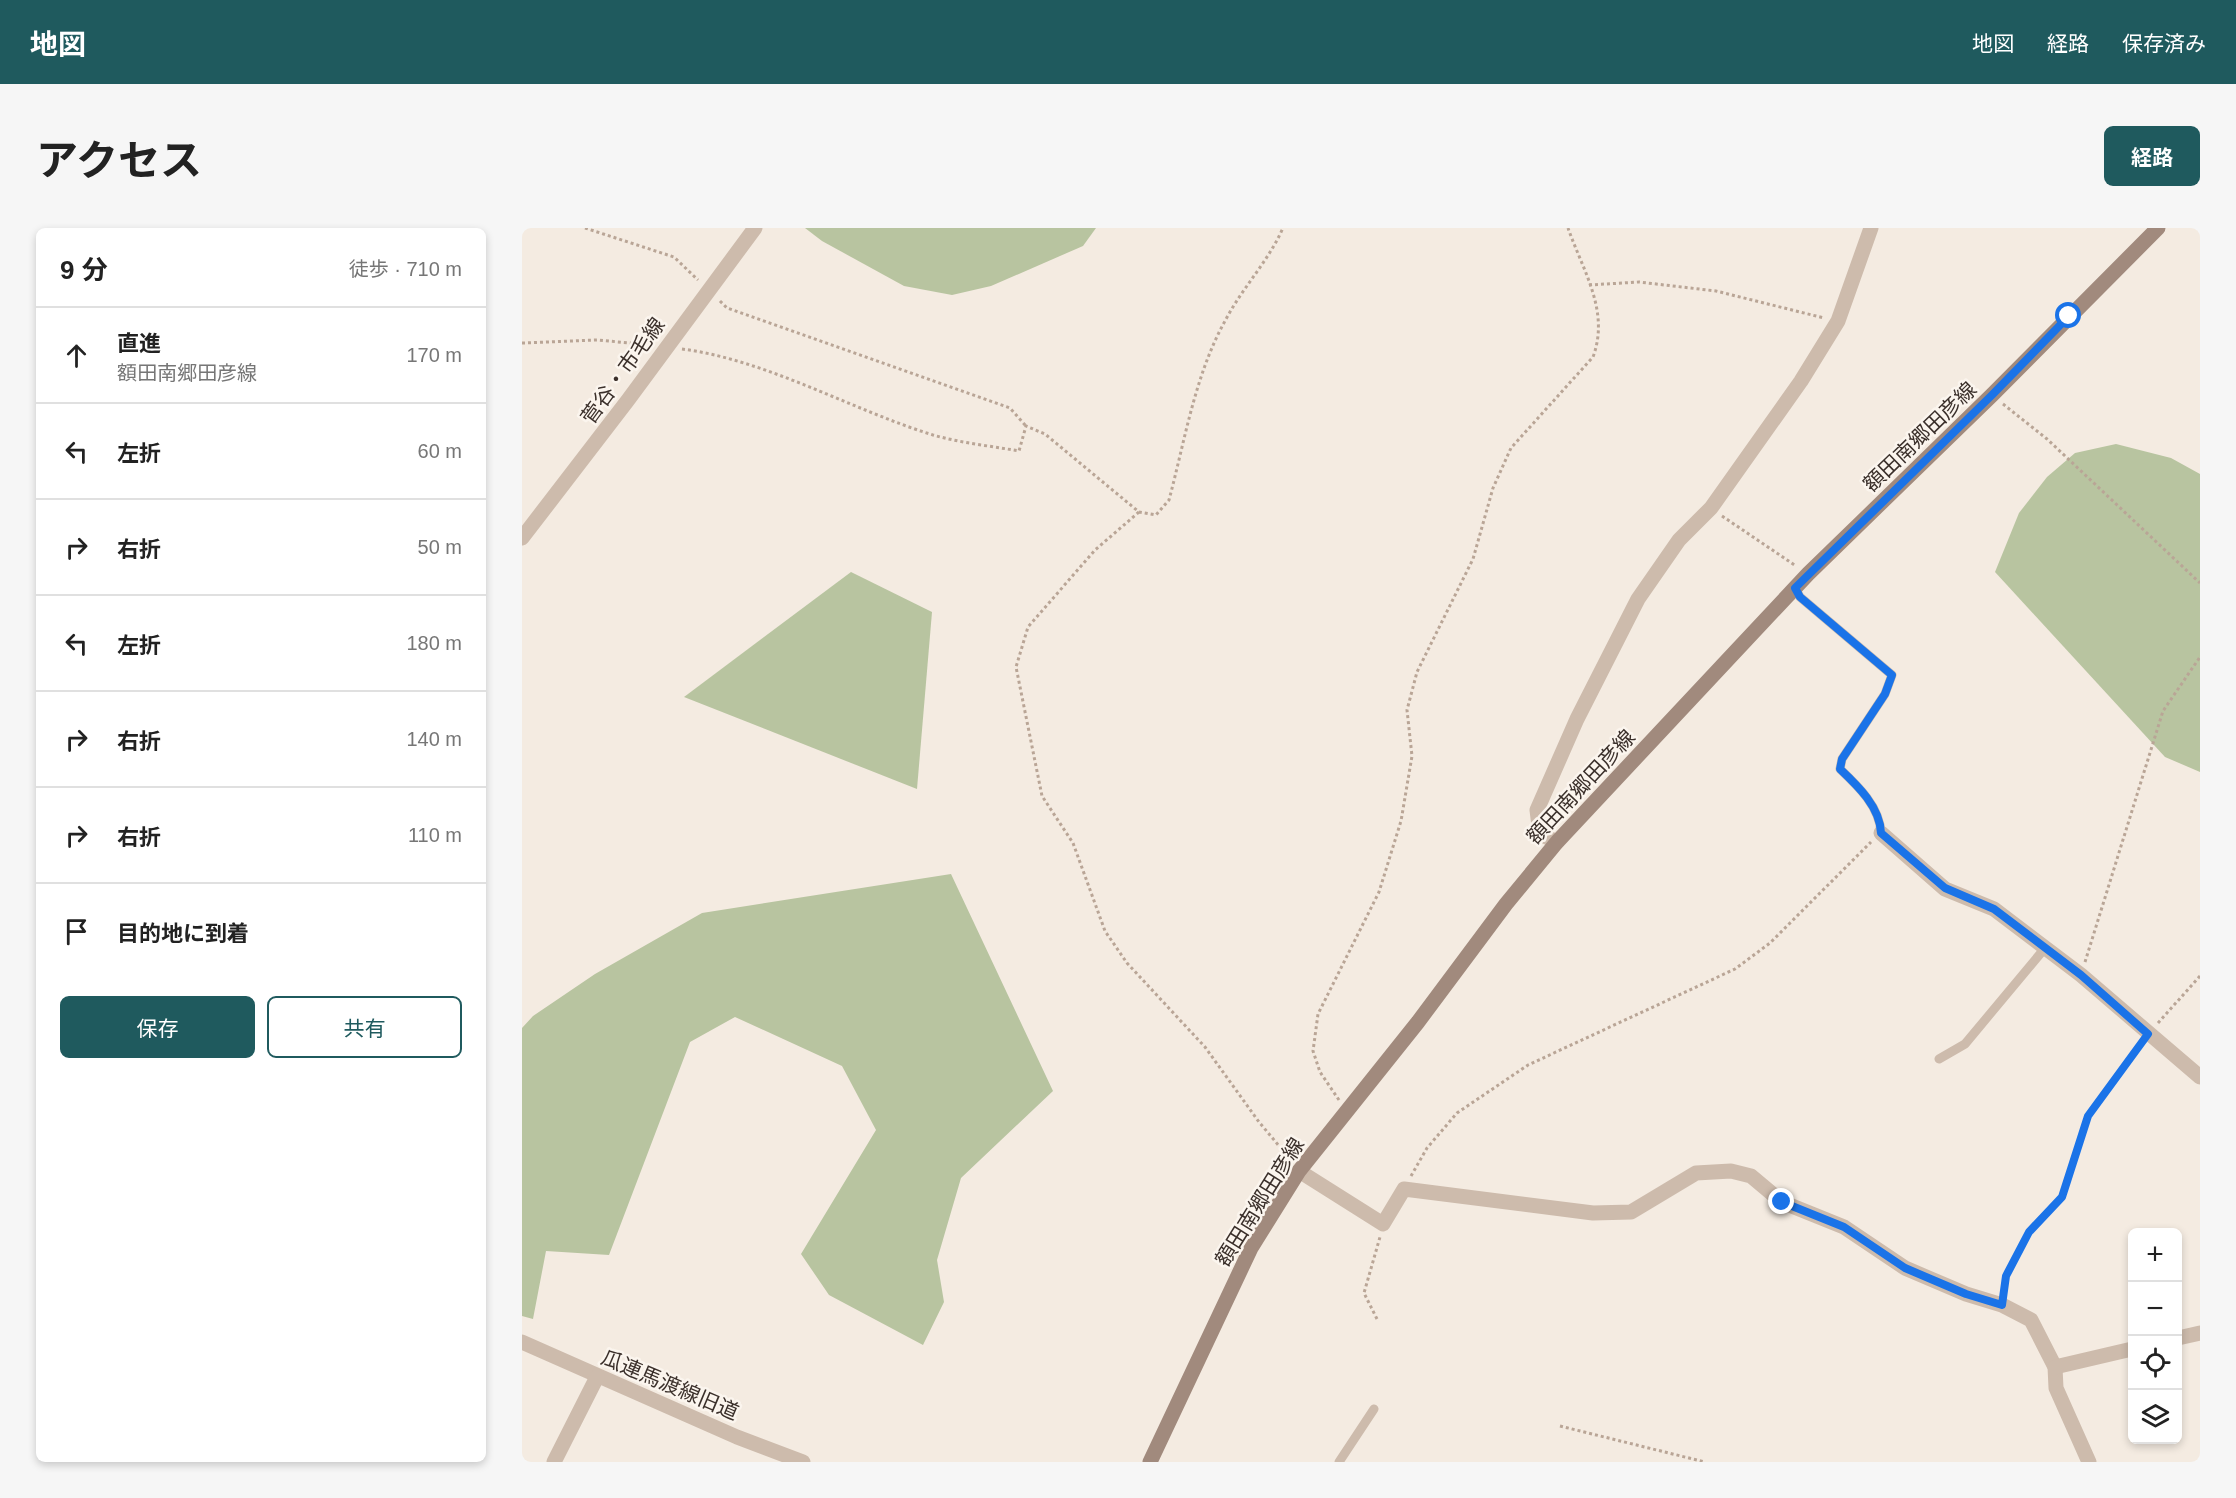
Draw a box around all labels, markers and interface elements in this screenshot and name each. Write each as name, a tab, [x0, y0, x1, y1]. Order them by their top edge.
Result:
text: 地図	[30, 29, 86, 60]
text: 地図	[1972, 32, 2014, 55]
text: 経路	[2047, 32, 2089, 55]
text: 保存済み	[2122, 32, 2206, 55]
button: 経路	[2104, 126, 2200, 186]
text: アクセス	[36, 137, 202, 184]
text: 9 分	[60, 255, 108, 285]
text: 徒歩 · 710 m	[349, 258, 462, 280]
route start	[2055, 302, 2081, 328]
street label: 菅谷・市毛線	[576, 313, 669, 428]
text: 直進	[117, 331, 161, 356]
icon: ahead	[60, 339, 93, 372]
text: 170 m	[406, 344, 462, 366]
text: 額田南郷田彦線	[117, 362, 257, 384]
street label: 額田南郷田彦線	[1859, 377, 1981, 496]
icon: left	[60, 435, 93, 468]
text: 60 m	[418, 440, 462, 462]
text: 左折	[117, 441, 161, 466]
icon: right	[60, 531, 93, 564]
text: 50 m	[418, 536, 462, 558]
text: 右折	[117, 537, 161, 562]
icon: left	[60, 627, 93, 660]
text: 180 m	[406, 632, 462, 654]
text: 左折	[117, 633, 161, 658]
icon: right	[60, 723, 93, 756]
street label: 額田南郷田彦線	[1522, 725, 1639, 848]
text: 140 m	[406, 728, 462, 750]
text: 右折	[117, 729, 161, 754]
icon: right	[60, 819, 93, 852]
text: 110 m	[408, 824, 462, 846]
text: 右折	[117, 825, 161, 850]
icon: arrive	[60, 915, 93, 948]
text: 目的地に到着	[117, 921, 249, 946]
button: 保存	[60, 996, 255, 1058]
button: 共有	[267, 996, 462, 1058]
street label: 額田南郷田彦線	[1211, 1133, 1308, 1270]
route end	[1768, 1188, 1794, 1214]
map controls	[2128, 1228, 2182, 1444]
button: +	[2128, 1228, 2182, 1282]
button: −	[2128, 1282, 2182, 1336]
button: locate	[2128, 1336, 2182, 1390]
street label: 瓜連馬渡線旧道	[598, 1345, 742, 1424]
button: layers	[2128, 1390, 2182, 1444]

